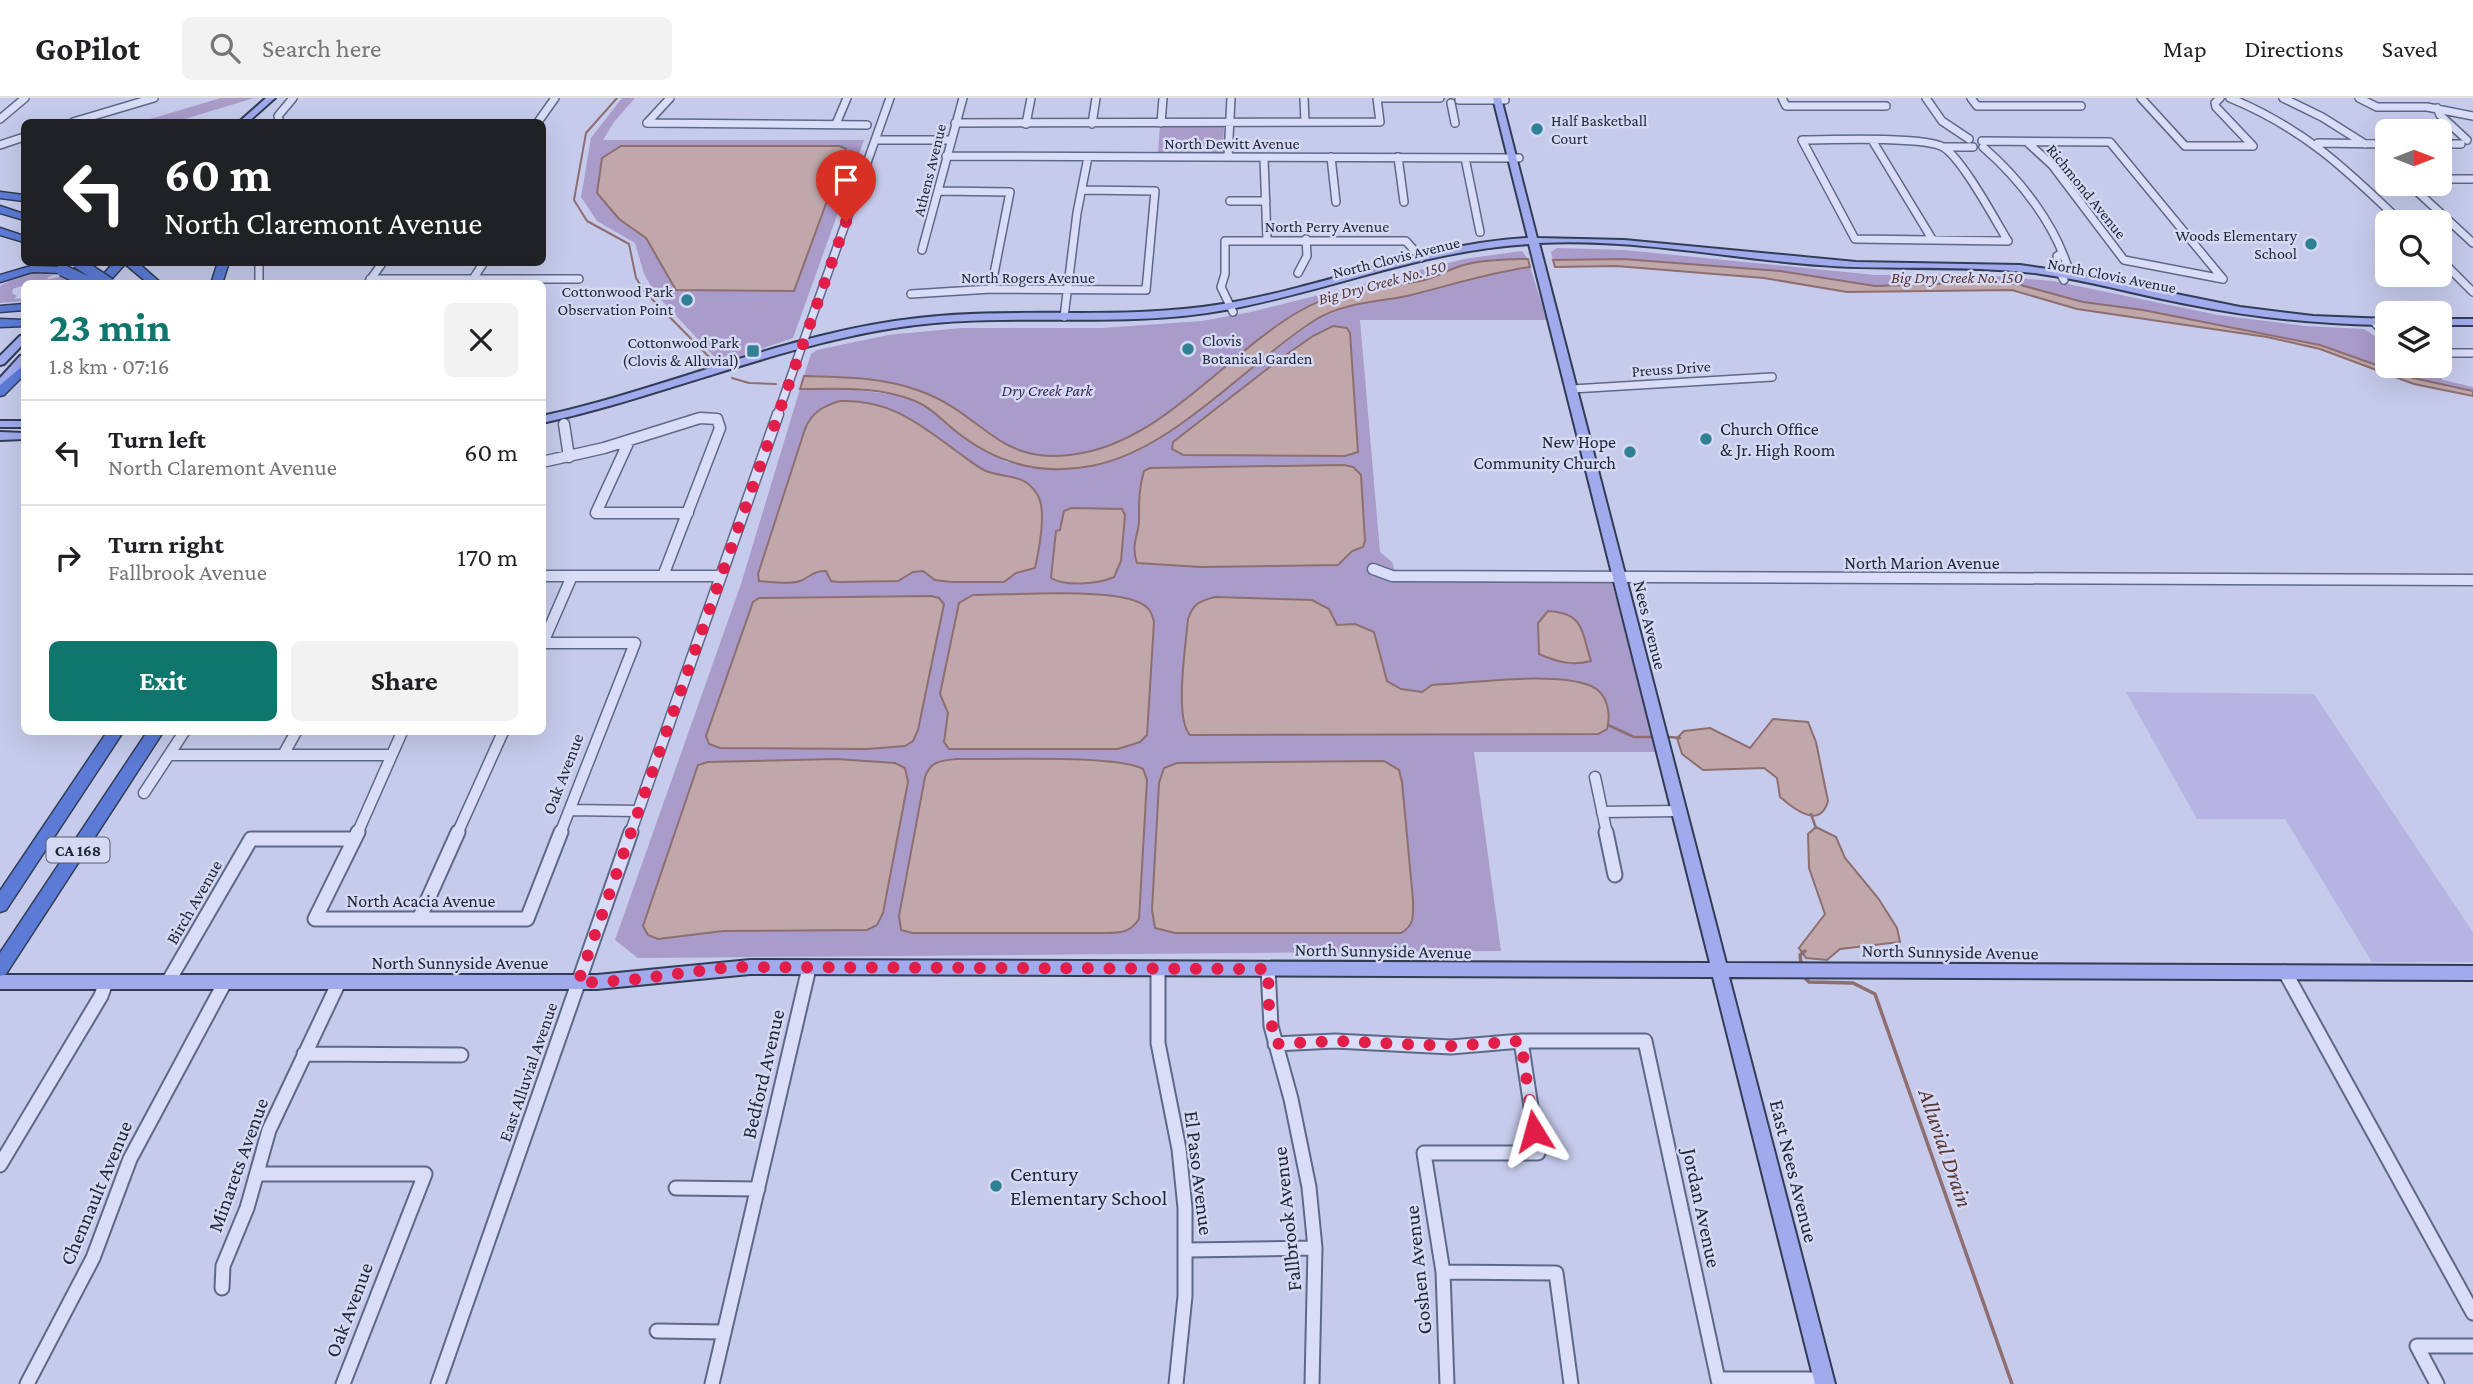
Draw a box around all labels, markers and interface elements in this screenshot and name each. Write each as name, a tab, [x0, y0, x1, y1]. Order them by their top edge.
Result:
search box	[182, 17, 672, 80]
icon: search	[206, 29, 244, 67]
text: GoPilot	[35, 30, 140, 67]
text: Search here	[262, 34, 381, 63]
text: Map	[2163, 35, 2207, 62]
text: Directions	[2245, 35, 2344, 62]
text: Saved	[2382, 35, 2438, 62]
place label: Half Basketball Court	[1551, 112, 1647, 147]
north arrow	[2375, 119, 2452, 196]
map controls	[2375, 119, 2452, 378]
marker: Half Basketball Court	[1529, 121, 1545, 137]
street label: Athens Avenue	[910, 122, 949, 218]
street label: North Dewitt Avenue	[1164, 135, 1300, 152]
street label: Richmond Avenue	[2043, 141, 2130, 242]
icon: left	[49, 147, 140, 238]
text: 60 m	[164, 147, 271, 202]
pin	[816, 150, 876, 222]
icon: arrive	[827, 161, 865, 199]
text: North Claremont Avenue	[164, 205, 482, 241]
button: search	[2375, 210, 2452, 287]
street label: North Perry Avenue	[1265, 218, 1389, 236]
place label: Woods Elementary School	[2175, 227, 2298, 262]
street label: North Clovis Avenue	[1331, 233, 1461, 282]
marker: Woods Elementary School	[2303, 236, 2319, 252]
street label: North Clovis Avenue	[2046, 255, 2178, 296]
water label: Big Dry Creek No. 150	[1316, 257, 1448, 309]
street label: North Rogers Avenue	[961, 269, 1095, 287]
water label: Big Dry Creek No. 150	[1891, 269, 2023, 287]
place label: Cottonwood Park Observation Point	[558, 283, 674, 318]
marker: Cottonwood Park Observation Point	[679, 292, 695, 308]
button: layers	[2375, 301, 2452, 378]
text: 23 min	[49, 303, 171, 350]
button: close	[444, 303, 518, 377]
place label: Clovis Botanical Garden	[1202, 332, 1313, 367]
place label: Cottonwood Park (Clovis & Alluvial)	[622, 334, 739, 370]
marker: Clovis Botanical Garden	[1180, 341, 1196, 357]
marker: Cottonwood Park (Clovis & Alluvial)	[745, 343, 761, 359]
text: 1.8 km · 07:16	[49, 353, 169, 379]
street label: Preuss Drive	[1631, 357, 1711, 380]
park label: Dry Creek Park	[1002, 382, 1093, 400]
place label: Church Office & Jr. High Room	[1720, 419, 1836, 460]
text: Turn left	[108, 425, 206, 454]
marker: Church Office & Jr. High Room	[1698, 431, 1714, 447]
place label: New Hope Community Church	[1473, 432, 1616, 473]
icon: left	[49, 434, 87, 472]
text: 60 m	[464, 438, 518, 467]
marker: New Hope Community Church	[1622, 444, 1638, 460]
text: North Claremont Avenue	[108, 454, 337, 480]
text: Turn right	[108, 530, 224, 559]
icon: right	[49, 539, 87, 577]
text: 170 m	[457, 543, 518, 572]
street label: North Marion Avenue	[1844, 553, 2000, 573]
text: Fallbrook Avenue	[108, 559, 267, 585]
street label: Nees Avenue	[1629, 578, 1671, 672]
button: Exit	[49, 641, 277, 721]
button: Share	[291, 641, 518, 721]
street label: Oak Avenue	[538, 730, 588, 817]
road number: CA 168	[46, 838, 110, 862]
street label: Birch Avenue	[162, 856, 226, 948]
street label: North Acacia Avenue	[347, 891, 496, 911]
street label: North Sunnyside Avenue	[1294, 939, 1472, 963]
street label: North Sunnyside Avenue	[1861, 940, 2039, 964]
street label: North Sunnyside Avenue	[371, 953, 549, 973]
street label: East Alluvial Avenue	[495, 1000, 561, 1144]
street label: Bedford Avenue	[736, 1007, 790, 1141]
water label: Alluvial Drain	[1913, 1084, 1978, 1211]
position arrow	[1497, 1094, 1571, 1168]
street label: Minarets Avenue	[203, 1095, 273, 1235]
street label: East Nees Avenue	[1765, 1097, 1823, 1245]
street label: El Paso Avenue	[1179, 1109, 1219, 1237]
street label: Chennault Avenue	[55, 1117, 137, 1269]
street label: Jordan Avenue	[1677, 1144, 1726, 1270]
street label: Fallbrook Avenue	[1267, 1146, 1307, 1292]
place label: Century Elementary School	[1010, 1162, 1167, 1210]
marker: Century Elementary School	[988, 1178, 1004, 1194]
street label: Goshen Avenue	[1399, 1204, 1437, 1336]
street label: Oak Avenue	[320, 1259, 378, 1361]

